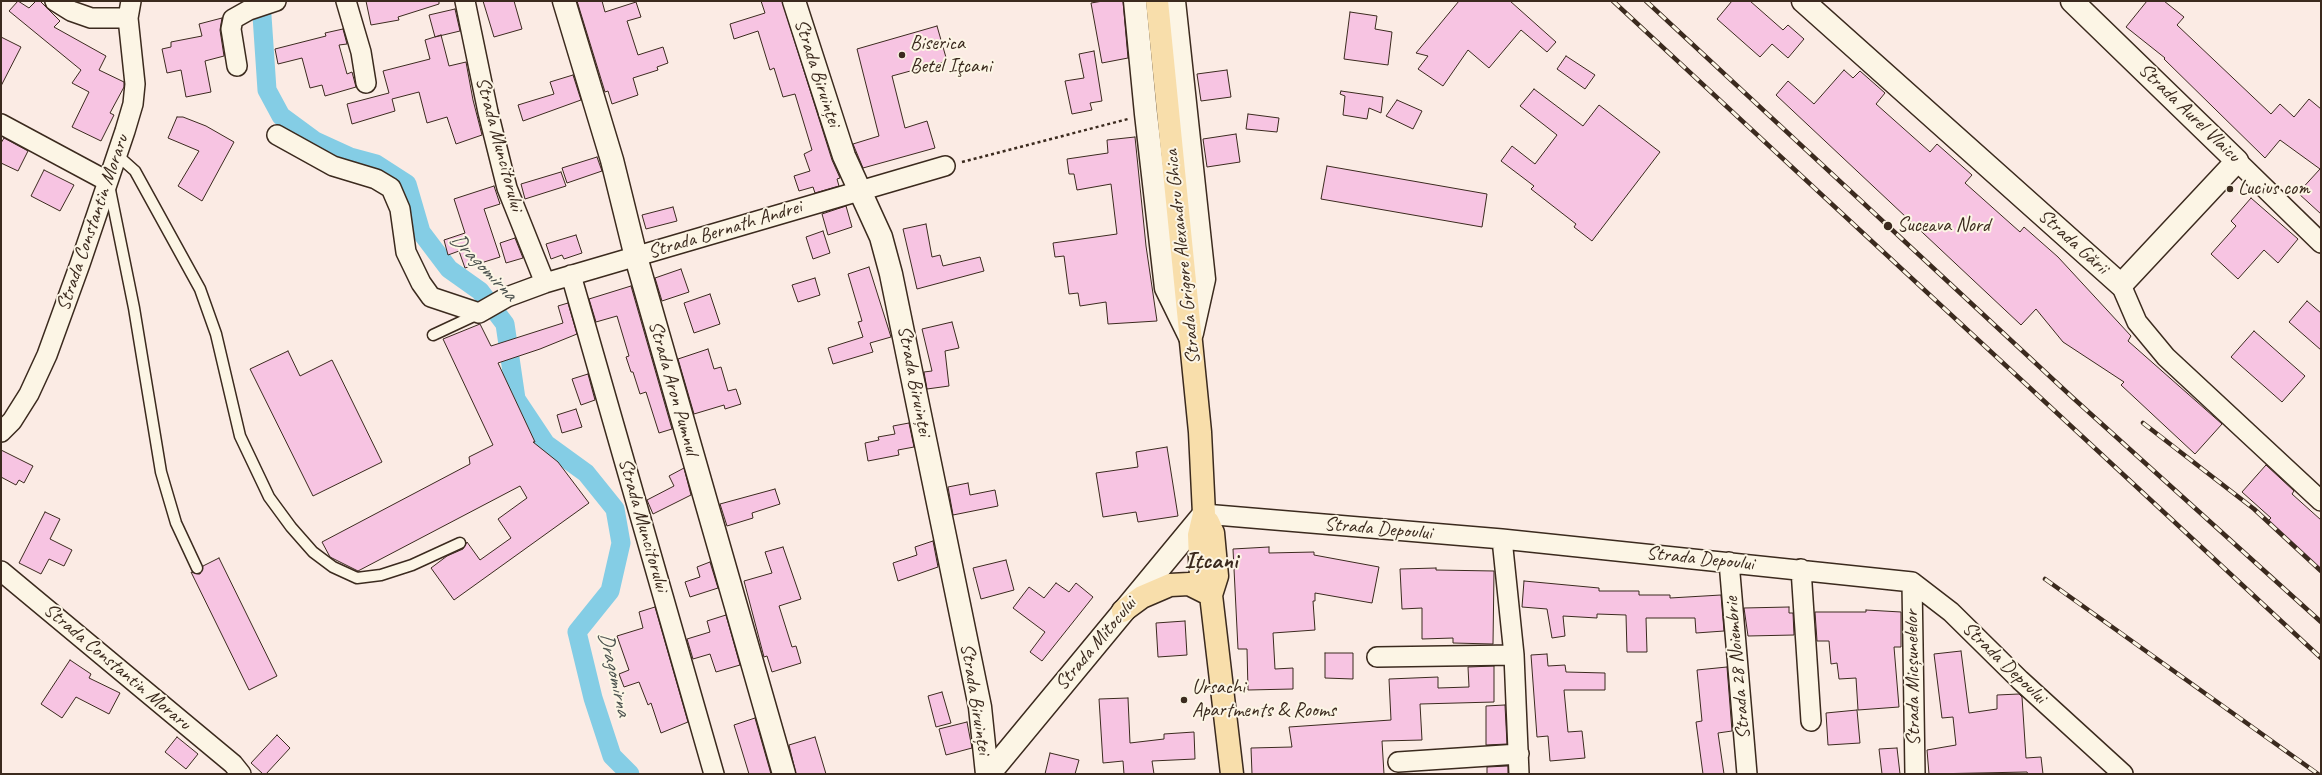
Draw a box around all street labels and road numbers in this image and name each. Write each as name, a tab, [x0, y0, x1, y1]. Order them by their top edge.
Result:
street label: Strada Biruinței	[788, 16, 846, 130]
street label: Strada Aurel Vlaicu	[2133, 58, 2245, 168]
street label: Strada Muncitorului	[470, 74, 528, 214]
street label: Strada Constantin Moraru	[52, 132, 134, 314]
street label: Strada Grigore Alexandru Ghica	[1160, 148, 1206, 366]
street label: Strada Bernath Andrei	[645, 195, 805, 265]
street label: Strada Gării	[2033, 204, 2113, 280]
street label: Strada Aron Pumnul	[642, 318, 704, 458]
street label: Strada Biruinței	[892, 324, 936, 438]
street label: Strada Muncitorului	[613, 456, 673, 594]
street label: Strada Depoului	[1323, 512, 1433, 546]
street label: Strada Depoului	[1645, 541, 1755, 577]
street label: Strada Mitocului	[1050, 592, 1142, 696]
street label: Strada 28 Noiembrie	[1720, 596, 1756, 740]
street label: Strada Constantin Moraru	[38, 598, 196, 736]
street label: Strada Micșunelelor	[1900, 610, 1926, 746]
street label: Strada Depoului	[1957, 617, 2051, 709]
street label: Strada Biruinței	[954, 642, 996, 756]

